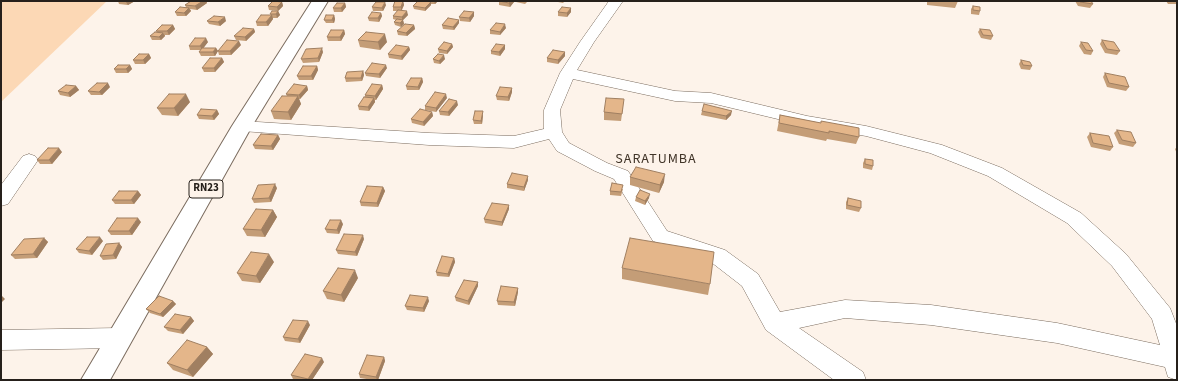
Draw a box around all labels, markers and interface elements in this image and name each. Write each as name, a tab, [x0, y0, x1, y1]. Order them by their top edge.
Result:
district label: SARATUMBA	[615, 152, 697, 168]
road number: RN23	[189, 180, 223, 198]

